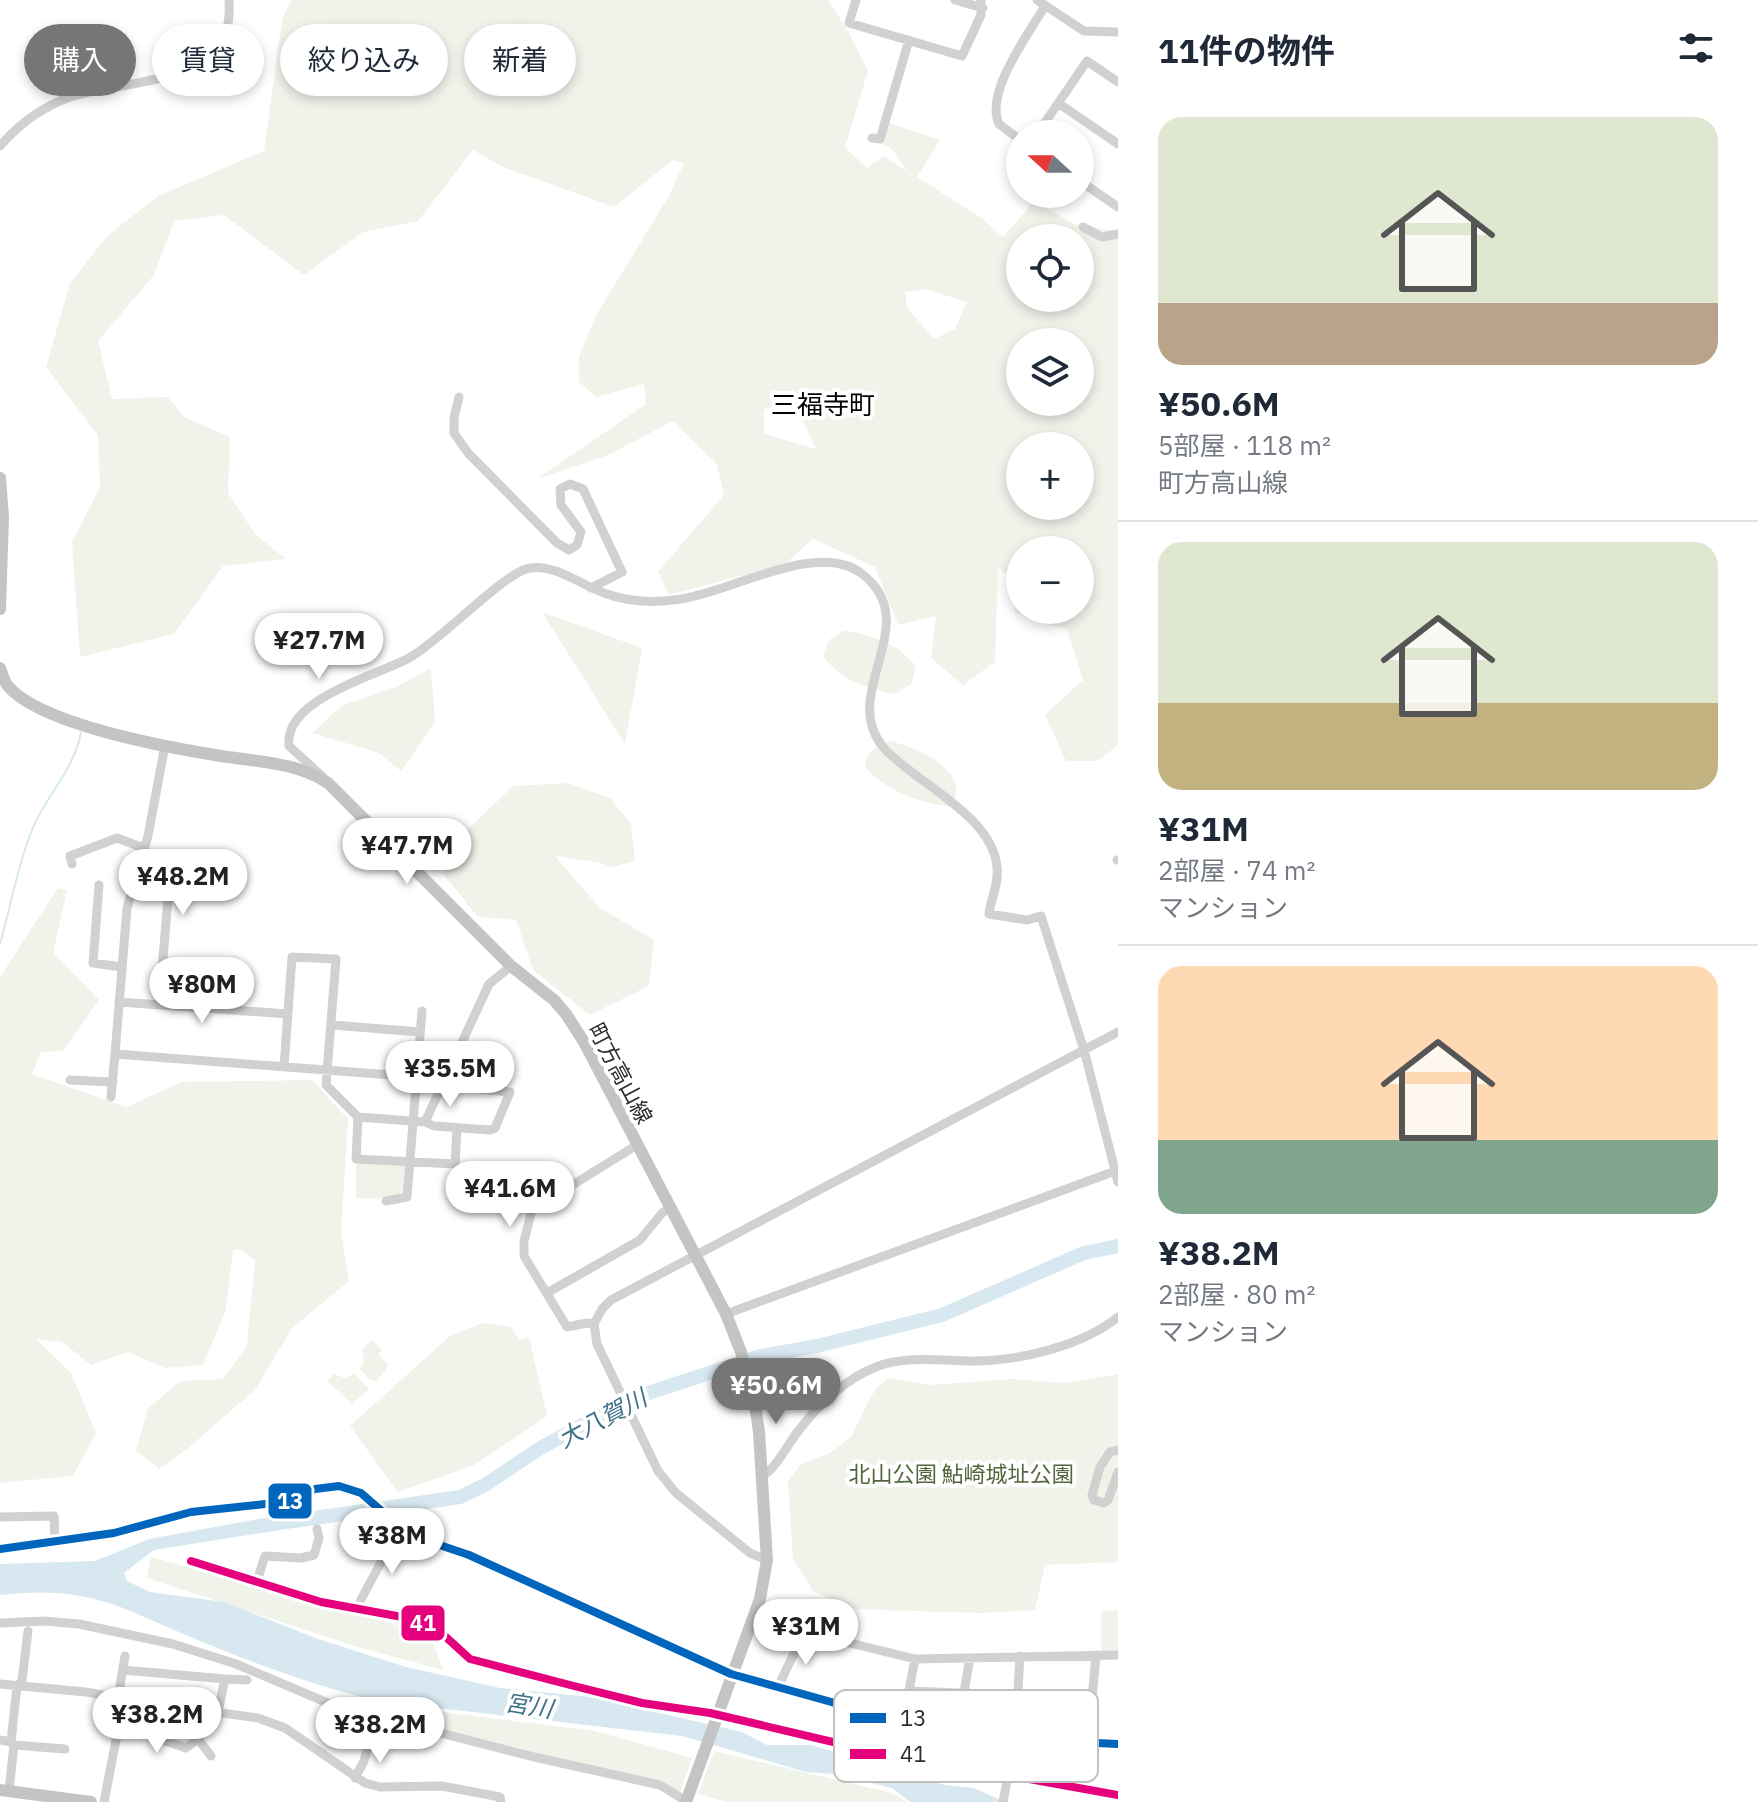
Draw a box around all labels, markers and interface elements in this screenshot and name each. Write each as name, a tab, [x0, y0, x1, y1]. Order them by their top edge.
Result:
chip: 購入	[24, 24, 136, 96]
chip: 賃貸	[152, 24, 264, 96]
chip: 絞り込み	[280, 24, 448, 96]
chip: 新着	[464, 24, 576, 96]
icon: filters	[1674, 26, 1718, 70]
text: 11件の物件	[1158, 28, 1335, 72]
north arrow	[1006, 120, 1094, 208]
map controls	[1006, 120, 1094, 624]
icon: home	[1366, 169, 1510, 313]
button: locate	[1006, 224, 1094, 312]
button: layers	[1006, 328, 1094, 416]
text: ¥50.6M	[1158, 381, 1280, 425]
district label: 三福寺町	[771, 387, 875, 421]
text: 5部屋 · 118 m²	[1158, 428, 1331, 462]
button: +	[1006, 432, 1094, 520]
text: 町方高山線	[1158, 465, 1288, 499]
button: −	[1006, 536, 1094, 624]
icon: home	[1366, 594, 1510, 738]
pin: ¥27.7M	[254, 613, 384, 681]
text: ¥27.7M	[272, 622, 366, 656]
text: ¥31M	[1158, 806, 1249, 850]
pin: ¥47.7M	[342, 818, 472, 886]
text: ¥47.7M	[360, 827, 454, 861]
pin: ¥48.2M	[118, 849, 248, 917]
text: 2部屋 · 74 m²	[1158, 853, 1315, 887]
text: ¥48.2M	[136, 858, 230, 892]
text: マンション	[1158, 890, 1288, 924]
pin: ¥80M	[155, 957, 249, 1025]
text: ¥80M	[167, 966, 237, 1000]
street label: 町方高山線	[582, 1018, 660, 1128]
icon: home	[1366, 1018, 1510, 1162]
pin: ¥35.5M	[385, 1041, 515, 1109]
text: ¥35.5M	[403, 1050, 497, 1084]
pin: ¥41.6M	[445, 1161, 575, 1229]
text: ¥41.6M	[463, 1170, 557, 1204]
text: ¥38.2M	[1158, 1230, 1280, 1274]
text: 2部屋 · 80 m²	[1158, 1277, 1315, 1311]
text: マンション	[1158, 1314, 1288, 1348]
pin: ¥50.6M	[711, 1358, 841, 1426]
text: ¥50.6M	[729, 1367, 823, 1401]
water label: 大八賀川	[552, 1380, 655, 1455]
park label: 北山公園 鮎崎城址公園	[848, 1459, 1074, 1488]
line badge: 13	[267, 1482, 313, 1520]
text: 13	[277, 1486, 303, 1515]
pin: ¥38M	[345, 1508, 439, 1576]
text: ¥38M	[357, 1517, 427, 1551]
pin: ¥31M	[759, 1599, 853, 1667]
line badge: 41	[400, 1604, 446, 1642]
text: 41	[410, 1608, 436, 1637]
text: ¥31M	[771, 1608, 841, 1642]
water label: 宮川	[503, 1685, 558, 1725]
pin: ¥38.2M	[92, 1687, 222, 1755]
legend	[834, 1690, 1098, 1782]
text: ¥38.2M	[110, 1696, 204, 1730]
pin: ¥38.2M	[315, 1697, 445, 1765]
text: 13	[900, 1703, 926, 1732]
text: ¥38.2M	[333, 1706, 427, 1740]
text: 41	[900, 1739, 926, 1768]

